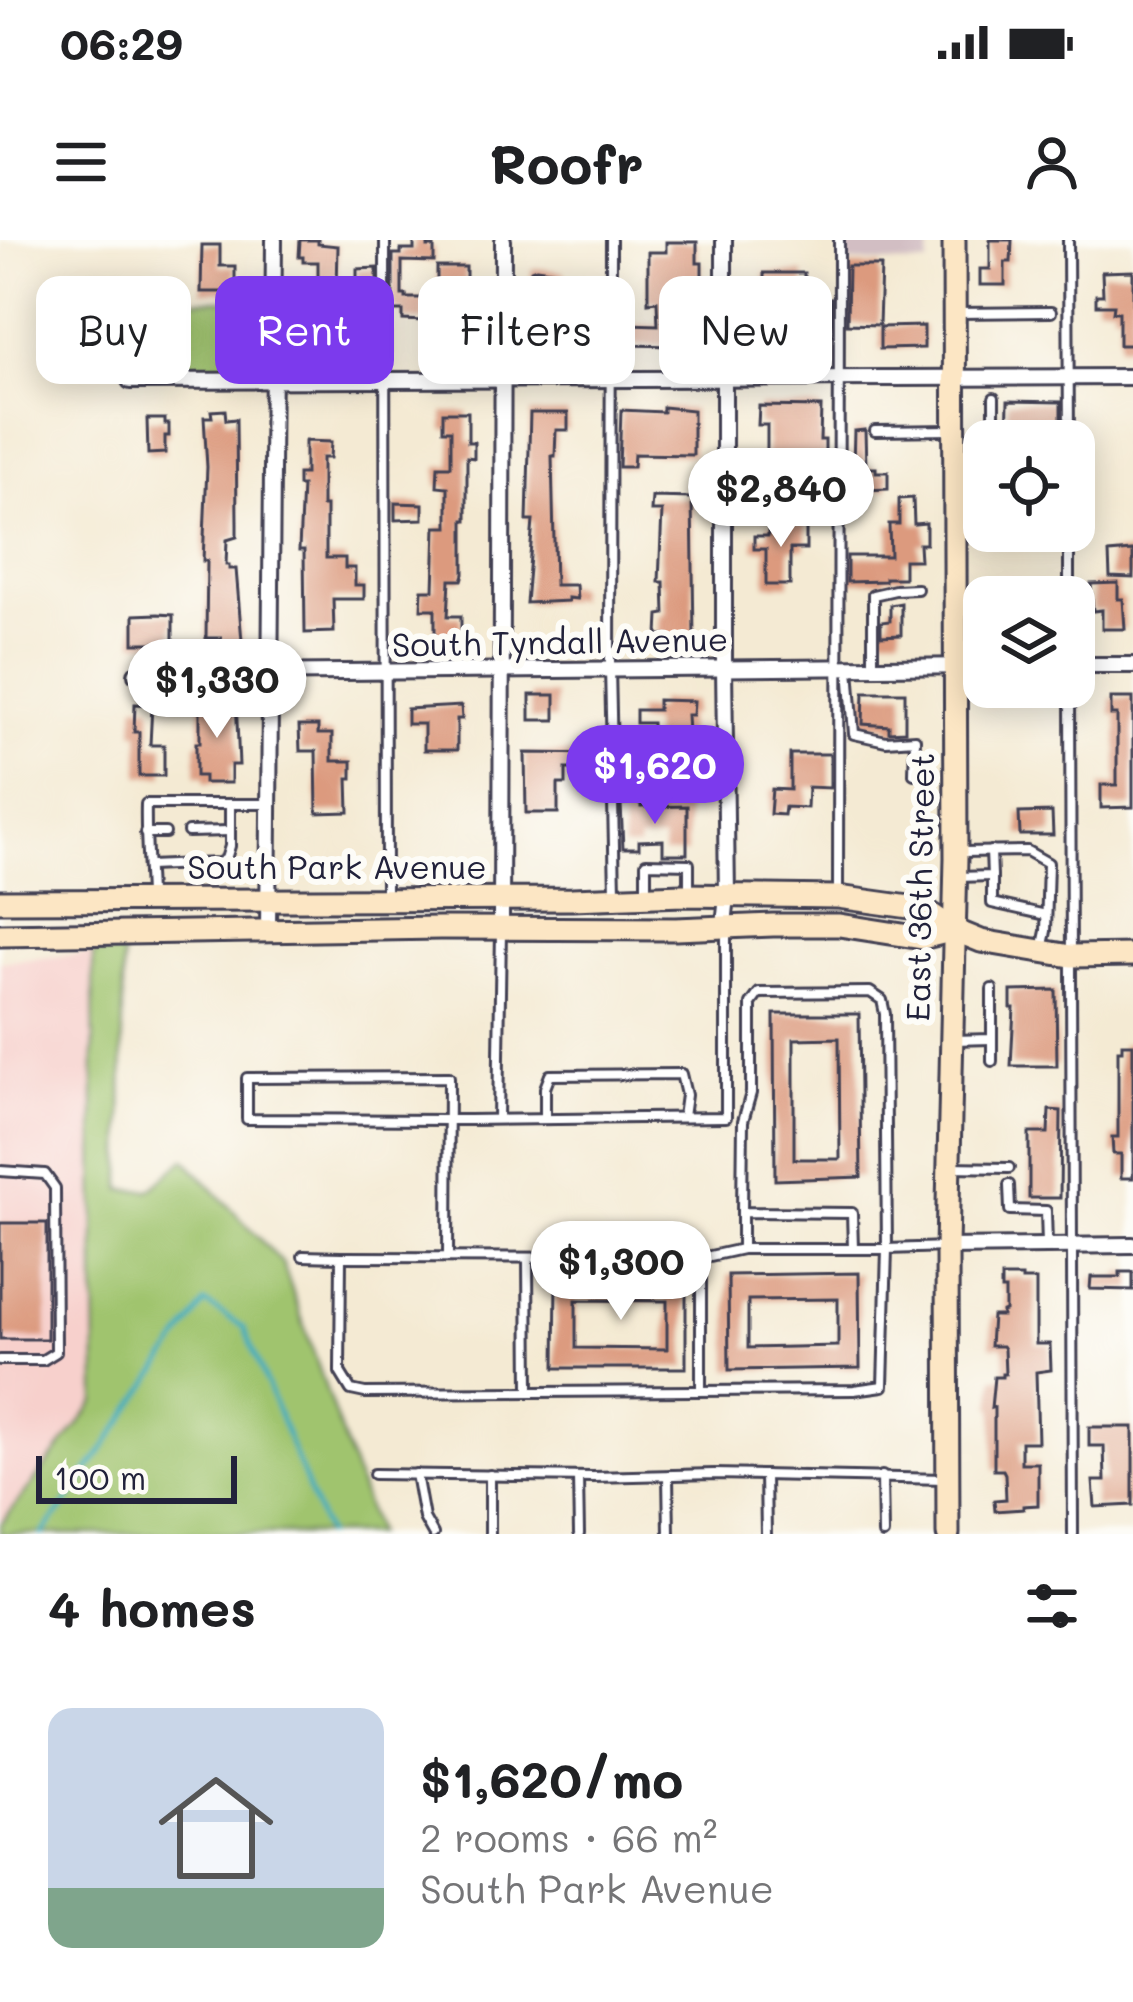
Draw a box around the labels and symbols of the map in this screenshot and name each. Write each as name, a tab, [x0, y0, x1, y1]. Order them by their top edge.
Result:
pin: $2,840	[683, 448, 879, 550]
street label: South Tyndall Avenue	[391, 616, 729, 666]
pin: $1,330	[119, 639, 315, 741]
pin: $1,620	[557, 725, 753, 827]
street label: East 36th Street	[895, 752, 942, 1022]
street label: South Park Avenue	[187, 844, 487, 887]
pin: $1,300	[523, 1221, 719, 1323]
scale bar	[36, 1450, 237, 1503]

